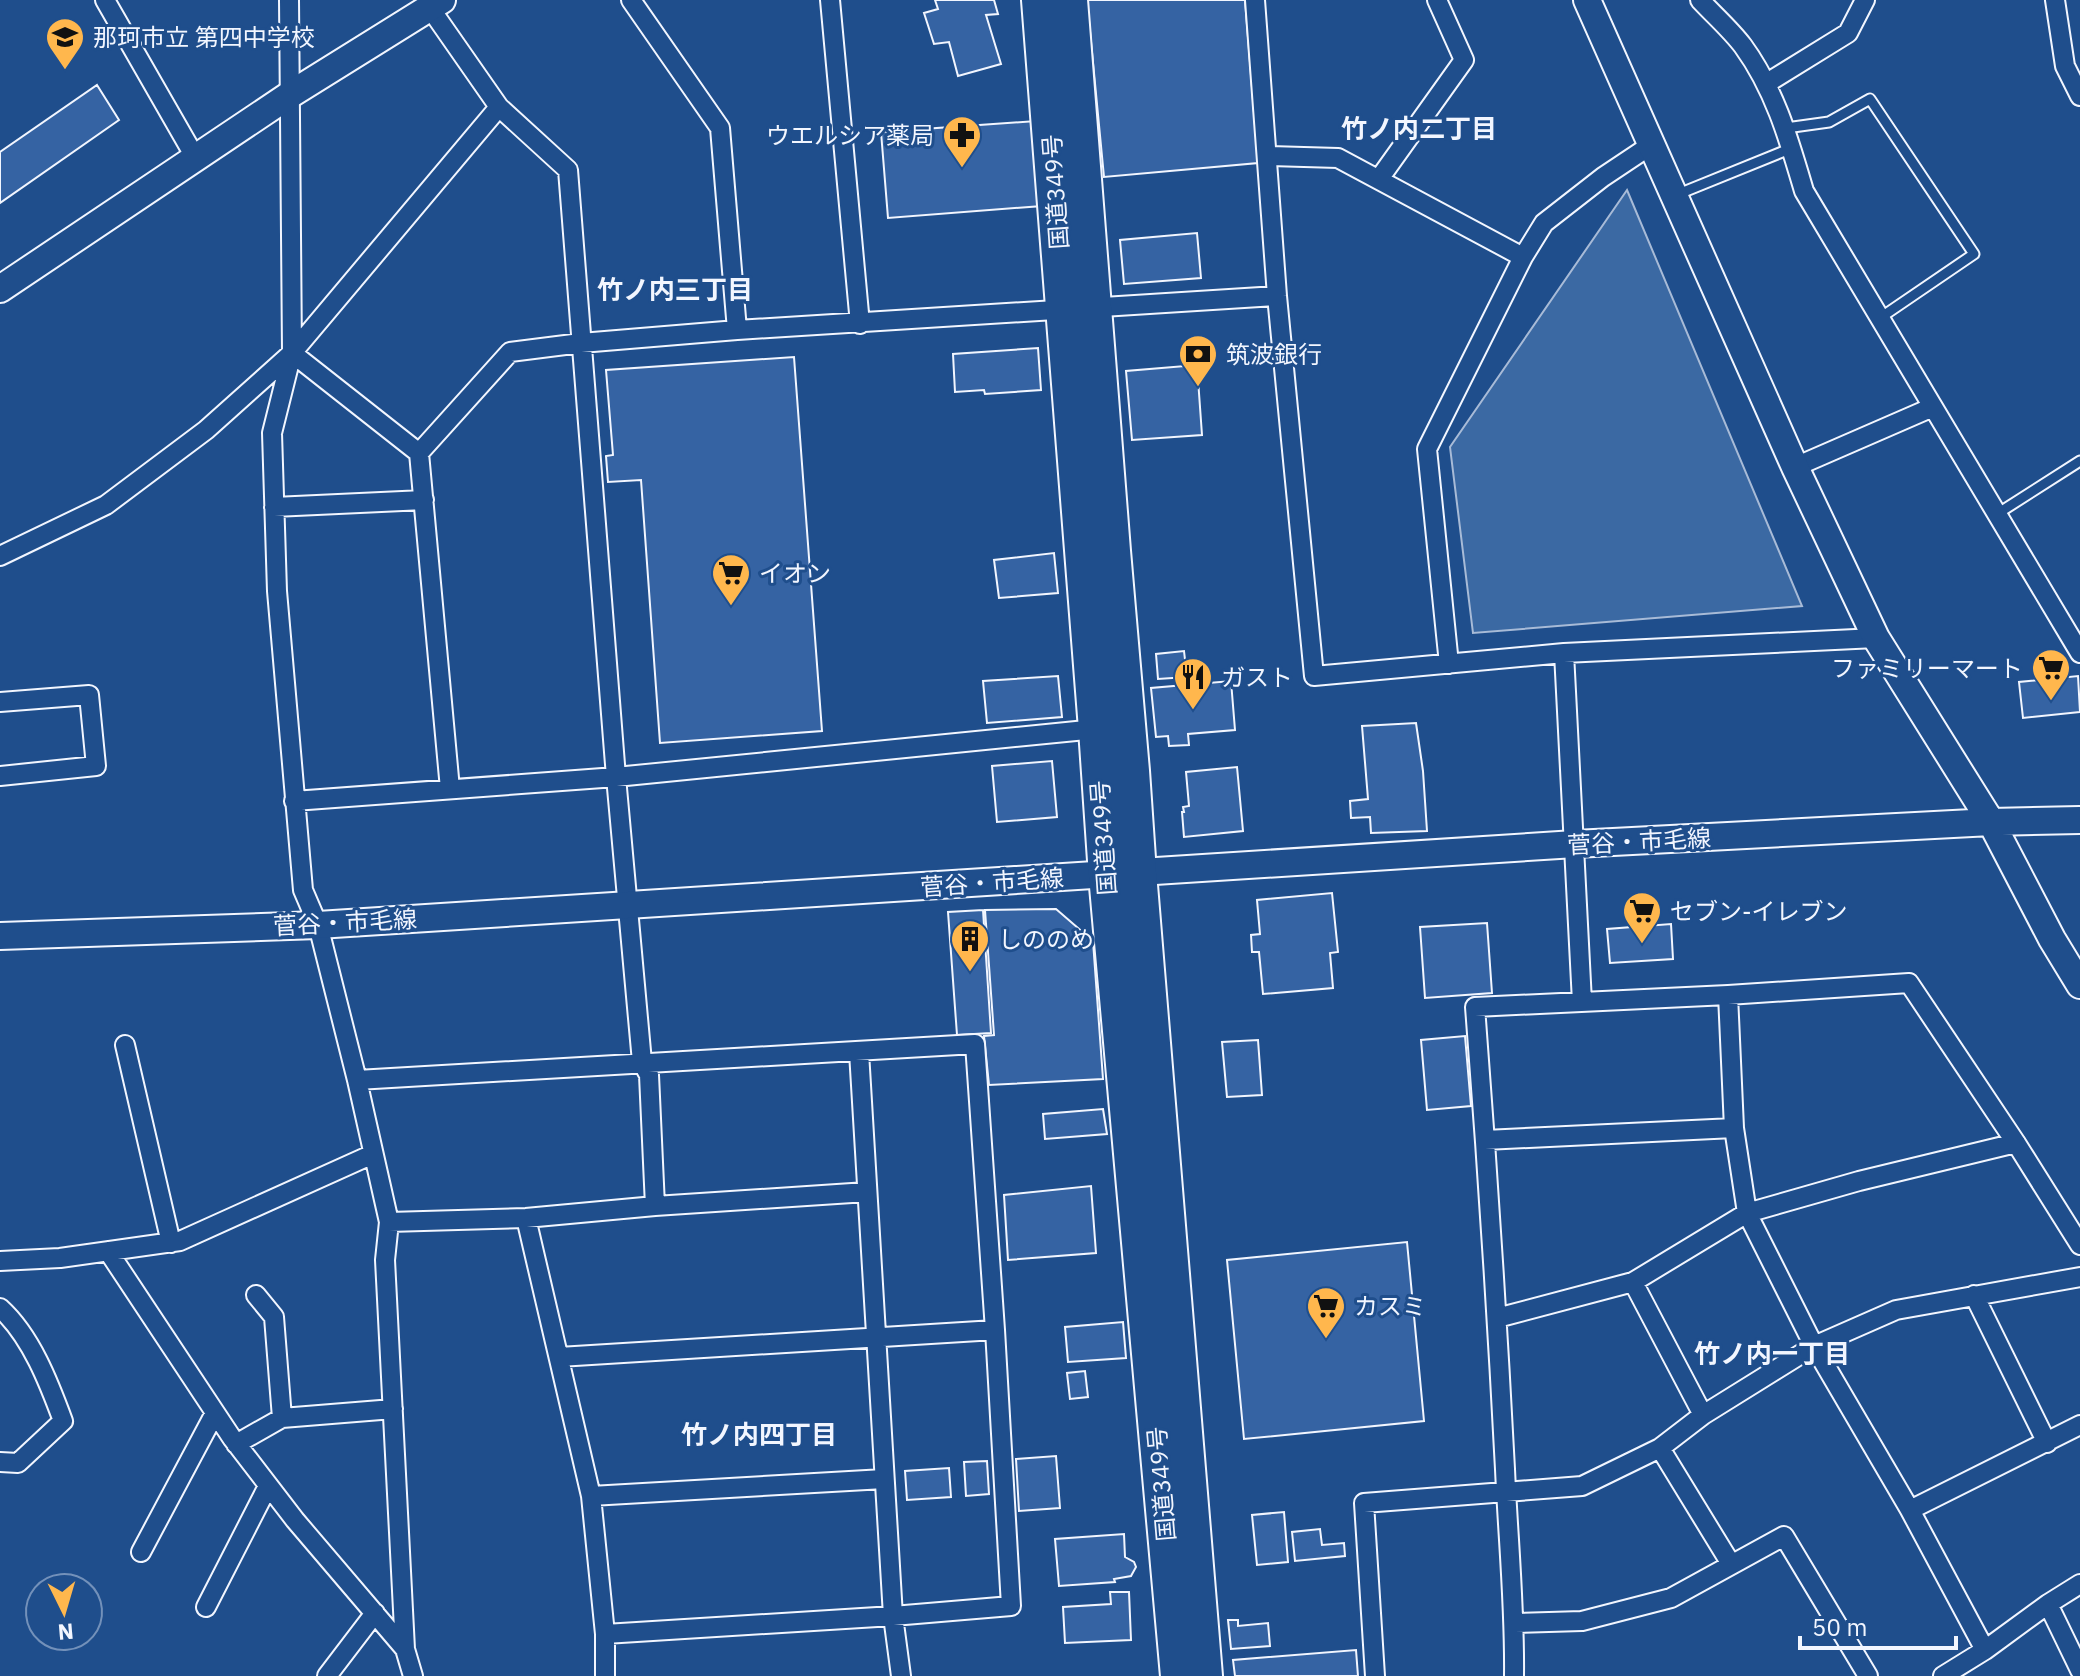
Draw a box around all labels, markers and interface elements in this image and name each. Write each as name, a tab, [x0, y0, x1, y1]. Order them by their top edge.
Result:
school or university icon: 那珂市立 第四中学校	[44, 16, 86, 71]
place label: 那珂市立 第四中学校	[93, 21, 315, 53]
district label: 竹ノ内二丁目	[1341, 111, 1497, 145]
pharmacy icon: ウエルシア薬局	[941, 114, 983, 169]
place label: ウエルシア薬局	[766, 119, 934, 151]
street label: 国道349号	[1035, 133, 1075, 251]
district label: 竹ノ内三丁目	[597, 272, 753, 306]
bank icon: 筑波銀行	[1177, 333, 1219, 388]
place label: 筑波銀行	[1226, 338, 1322, 370]
supermarket icon: イオン	[710, 552, 752, 607]
place label: イオン	[759, 557, 831, 589]
supermarket icon: ファミリーマート	[2030, 647, 2072, 702]
place label: ファミリーマート	[1831, 652, 2023, 684]
restaurant icon: ガスト	[1172, 656, 1214, 711]
place label: ガスト	[1221, 661, 1293, 693]
street label: 国道349号	[1083, 779, 1123, 897]
street label: 菅谷・市毛線	[1566, 821, 1712, 861]
street label: 菅谷・市毛線	[919, 861, 1065, 903]
supermarket icon: セブン-イレブン	[1621, 890, 1663, 945]
place label: セブン-イレブン	[1670, 895, 1848, 927]
street label: 菅谷・市毛線	[272, 902, 418, 942]
building icon: しののめ	[949, 918, 991, 973]
place label: しののめ	[998, 923, 1094, 955]
supermarket icon: カスミ	[1305, 1285, 1347, 1340]
place label: カスミ	[1354, 1290, 1426, 1322]
district label: 竹ノ内一丁目	[1694, 1336, 1850, 1370]
district label: 竹ノ内四丁目	[681, 1417, 837, 1451]
street label: 国道349号	[1140, 1425, 1182, 1543]
north arrow	[24, 1572, 104, 1652]
scale bar	[1800, 1600, 1956, 1650]
text: 50 m	[1812, 1611, 1867, 1643]
text: N	[57, 1617, 75, 1648]

